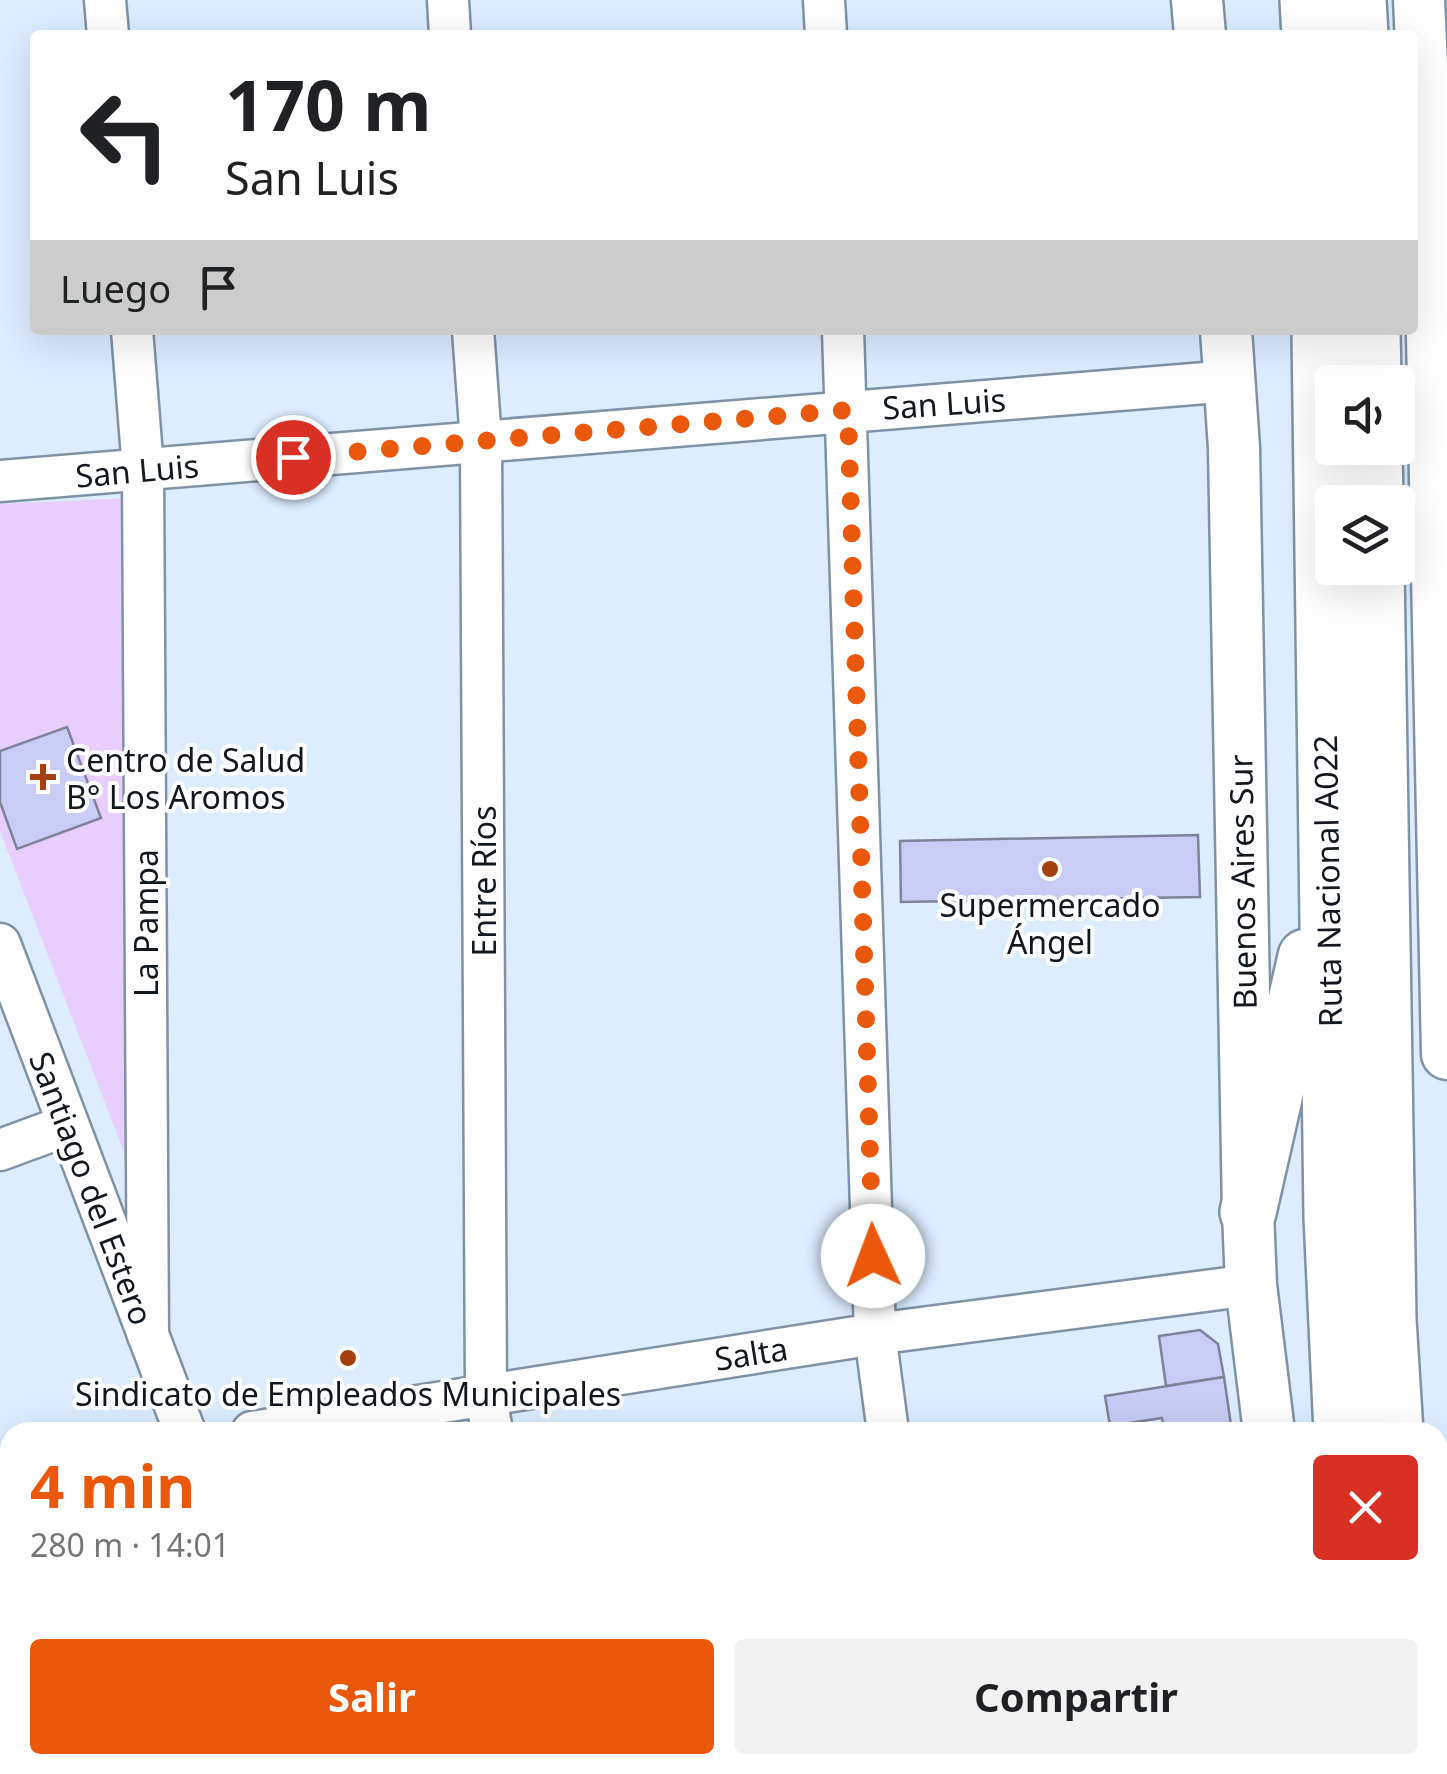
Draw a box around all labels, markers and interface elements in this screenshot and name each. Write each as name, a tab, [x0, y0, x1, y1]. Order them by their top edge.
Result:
text: 170 m	[225, 56, 432, 152]
icon: left	[60, 70, 190, 200]
text: San Luis	[225, 147, 399, 208]
icon: arrive	[191, 260, 246, 315]
text: Luego	[60, 262, 171, 314]
map controls	[1315, 365, 1415, 585]
button: sound	[1315, 365, 1415, 465]
street label: San Luis	[881, 377, 1007, 429]
pin	[251, 415, 336, 500]
icon: arrive	[266, 430, 321, 485]
street label: San Luis	[73, 443, 201, 497]
button: layers	[1315, 485, 1415, 585]
street label: Ruta Nacional A022	[1303, 734, 1351, 1028]
place label: Centro de Salud B° Los Aromos	[66, 738, 305, 818]
street label: Buenos Aires Sur	[1218, 754, 1266, 1010]
marker: Centro de Salud B° Los Aromos	[30, 764, 56, 790]
street label: Entre Ríos	[462, 806, 505, 956]
street label: La Pampa	[124, 849, 167, 997]
marker: Supermercado Ángel	[1039, 858, 1061, 880]
place label: Supermercado Ángel	[939, 883, 1161, 963]
street label: Santiago del Estero	[20, 1045, 164, 1331]
position arrow	[821, 1204, 925, 1308]
street label: Salta	[711, 1326, 791, 1380]
marker: Sindicato de Empleados Municipales	[337, 1347, 359, 1369]
place label: Sindicato de Empleados Municipales	[75, 1372, 621, 1415]
text: 4 min	[30, 1444, 195, 1526]
button: close	[1313, 1455, 1418, 1560]
text: 280 m · 14:01	[30, 1523, 230, 1566]
button: Salir	[30, 1639, 714, 1754]
button: Compartir	[734, 1639, 1418, 1754]

